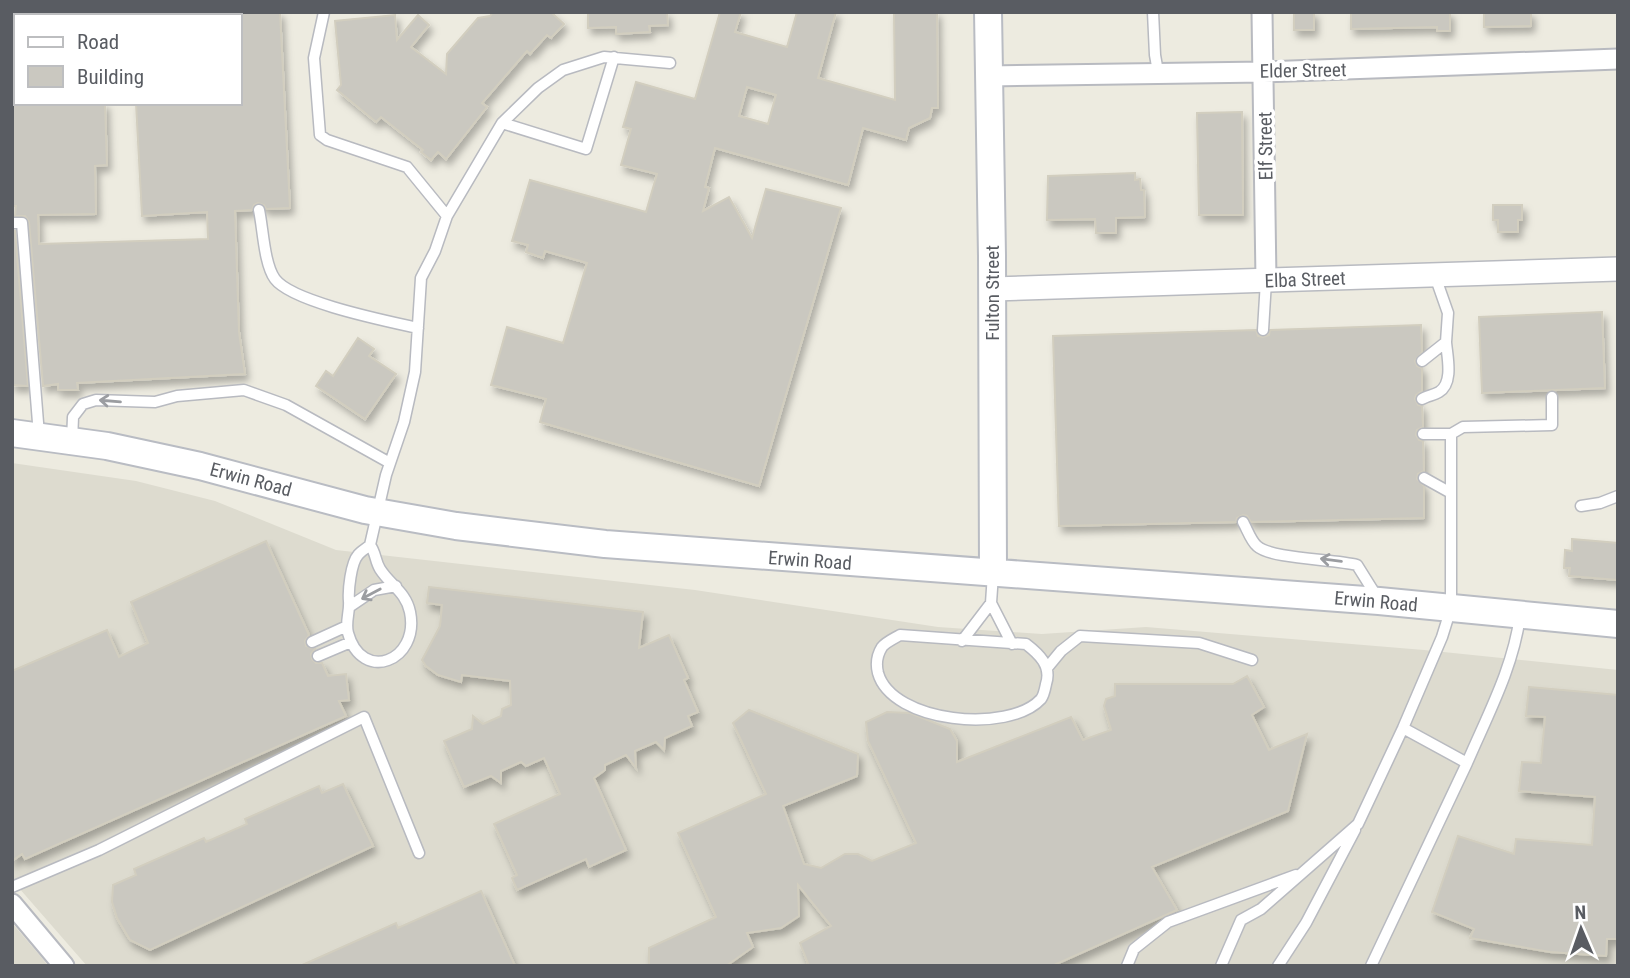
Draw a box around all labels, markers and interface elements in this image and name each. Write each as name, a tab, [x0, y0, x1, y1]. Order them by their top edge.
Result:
legend	[14, 14, 242, 105]
text: Road	[77, 30, 119, 54]
street label: Elder Street	[1259, 58, 1347, 83]
text: Building	[77, 65, 144, 89]
street label: Elf Street	[1253, 111, 1278, 181]
street label: Fulton Street	[981, 245, 1004, 341]
street label: Elba Street	[1264, 267, 1346, 292]
one-way arrow	[99, 394, 122, 407]
street label: Erwin Road	[207, 458, 294, 501]
street label: Erwin Road	[767, 546, 853, 575]
one-way arrow	[1321, 554, 1343, 567]
street label: Erwin Road	[1333, 586, 1419, 617]
one-way arrow	[362, 587, 382, 601]
north arrow	[1546, 894, 1616, 964]
text: N	[1574, 901, 1587, 924]

